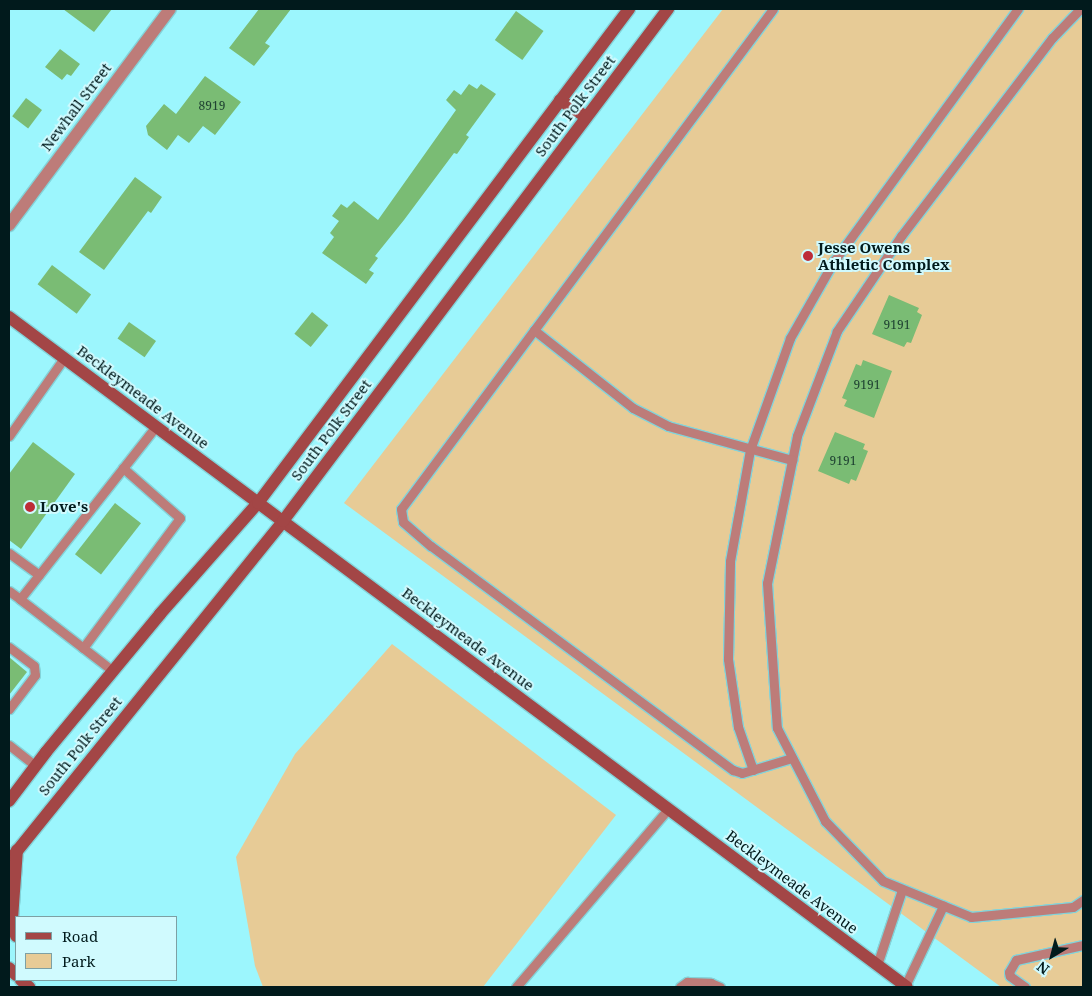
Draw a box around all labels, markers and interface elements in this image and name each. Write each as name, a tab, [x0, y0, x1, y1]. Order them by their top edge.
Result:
street label: South Polk Street	[531, 52, 619, 160]
street label: Newhall Street	[37, 59, 115, 155]
house number: 8919	[199, 99, 225, 113]
place label: Jesse Owens Athletic Complex	[818, 238, 950, 273]
marker: Jesse Owens Athletic Complex	[802, 250, 814, 262]
house number: 9191	[884, 318, 910, 332]
street label: Beckleymeade Avenue	[73, 342, 213, 452]
street label: South Polk Street	[287, 376, 375, 484]
house number: 9191	[854, 378, 880, 392]
house number: 9191	[830, 454, 856, 468]
place label: Love's	[40, 498, 88, 516]
marker: Love's	[24, 501, 36, 513]
street label: Beckleymeade Avenue	[398, 584, 538, 694]
street label: South Polk Street	[35, 693, 125, 799]
street label: Beckleymeade Avenue	[722, 827, 862, 937]
legend	[15, 916, 178, 981]
text: Road	[62, 926, 98, 946]
north arrow	[1027, 931, 1077, 981]
text: Park	[62, 951, 95, 971]
text: N	[1033, 957, 1053, 979]

